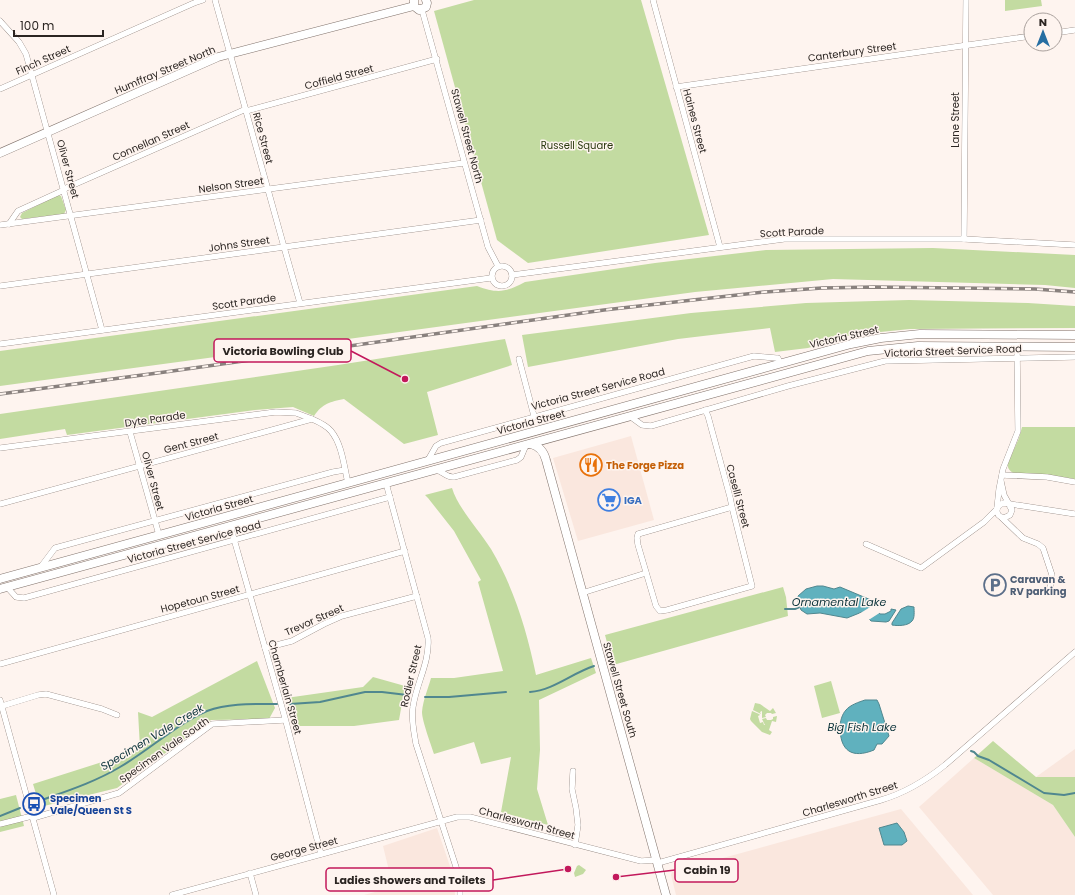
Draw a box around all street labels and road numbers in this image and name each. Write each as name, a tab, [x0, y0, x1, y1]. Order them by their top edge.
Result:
street label: Canterbury Street	[807, 38, 897, 66]
street label: Finch Street	[13, 41, 73, 79]
street label: Humffray Street North	[112, 42, 218, 98]
street label: Coffield Street	[303, 61, 375, 93]
street label: Stawell Street North	[447, 87, 487, 185]
street label: Haines Street	[679, 87, 711, 155]
street label: Lane Street	[948, 92, 963, 148]
street label: Rice Street	[249, 111, 277, 166]
street label: Connellan Street	[110, 117, 192, 165]
street label: Oliver Street	[53, 138, 83, 200]
street label: Nelson Street	[197, 173, 265, 197]
street label: Scott Parade	[760, 223, 824, 241]
street label: Johns Street	[207, 232, 271, 256]
street label: Scott Parade	[211, 290, 277, 314]
street label: Victoria Street	[808, 322, 880, 352]
street label: Victoria Street Service Road	[884, 341, 1022, 361]
street label: Victoria Street Service Road	[530, 364, 666, 414]
street label: Victoria Street	[495, 406, 567, 438]
street label: Dyte Parade	[124, 407, 186, 431]
street label: Gent Street	[162, 428, 220, 457]
street label: Oliver Street	[138, 450, 168, 512]
street label: Caselli Street	[722, 463, 754, 530]
street label: Victoria Street	[183, 491, 255, 525]
street label: Victoria Street Service Road	[126, 517, 262, 567]
street label: Hopetoun Street	[159, 581, 241, 617]
street label: Trevor Street	[282, 600, 346, 640]
street label: Chamberlain Street	[264, 638, 306, 736]
street label: Stawell Street South	[599, 640, 641, 740]
street label: Rodier Street	[397, 643, 426, 709]
street label: Specimen Vale South	[116, 713, 212, 787]
street label: Charlesworth Street	[801, 777, 900, 821]
street label: Charlesworth Street	[477, 803, 577, 843]
street label: George Street	[269, 833, 340, 865]

